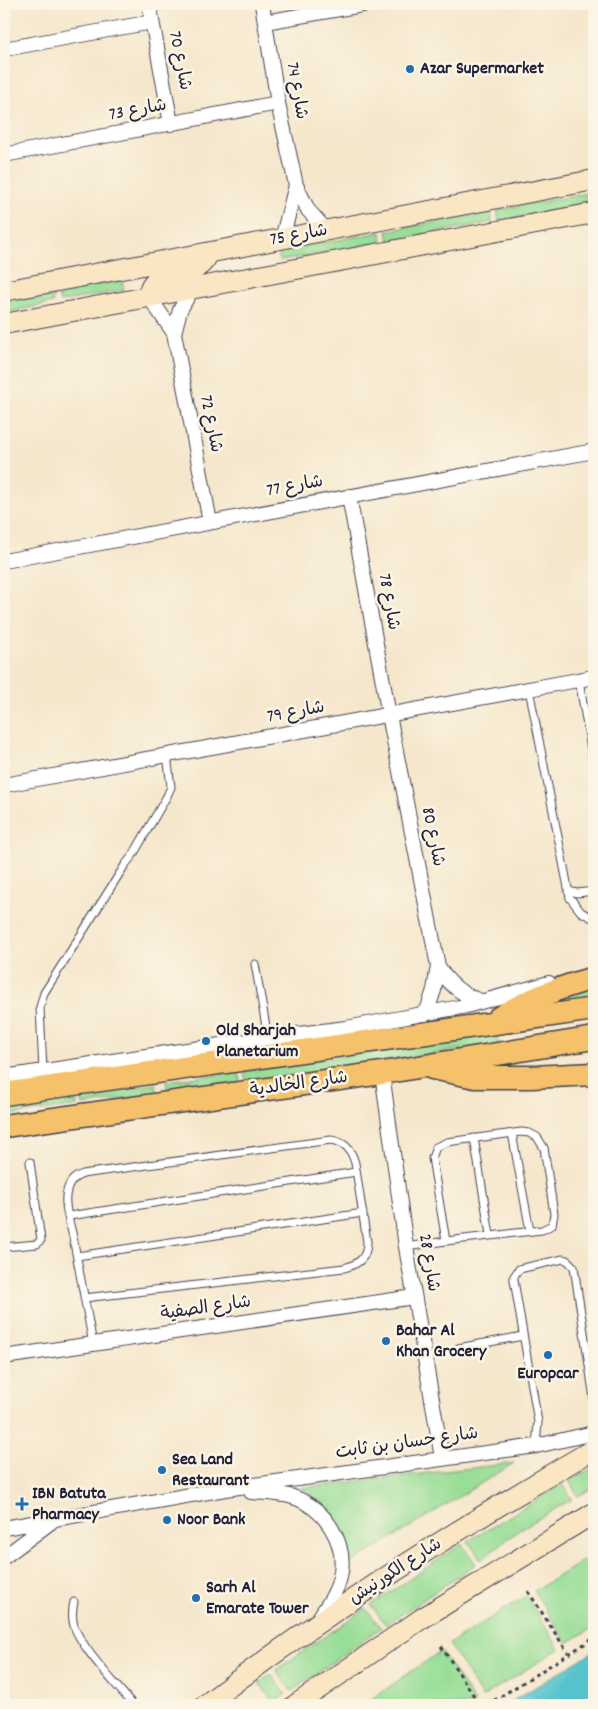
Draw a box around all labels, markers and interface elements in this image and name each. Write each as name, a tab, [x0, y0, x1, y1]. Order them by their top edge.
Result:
street label: شارع 70	[161, 29, 197, 93]
place label: Azar Supermarket	[420, 57, 544, 82]
street label: شارع 74	[279, 61, 313, 121]
marker: Azar Supermarket	[404, 63, 416, 75]
street label: شارع 73	[107, 94, 169, 128]
street label: شارع 75	[268, 219, 330, 253]
street label: شارع 72	[192, 393, 228, 455]
street label: شارع 77	[265, 470, 325, 504]
street label: شارع 78	[371, 572, 405, 632]
street label: شارع 79	[265, 696, 327, 730]
street label: شارع 80	[414, 805, 450, 869]
place label: Old Sharjah Planetarium	[216, 1019, 298, 1065]
marker: Old Sharjah Planetarium	[200, 1035, 212, 1047]
street label: شارع الخالدية	[248, 1066, 350, 1104]
street label: شارع 28	[411, 1232, 445, 1294]
street label: شارع الصفية	[159, 1290, 253, 1328]
place label: Bahar Al Khan Grocery	[396, 1319, 487, 1365]
marker: Bahar Al Khan Grocery	[380, 1335, 392, 1347]
marker: Europcar	[542, 1349, 554, 1361]
place label: Europcar	[517, 1362, 579, 1387]
street label: شارع حسان بن ثابت	[334, 1422, 480, 1466]
place label: Sea Land Restaurant	[172, 1448, 250, 1494]
marker: Sea Land Restaurant	[156, 1464, 168, 1476]
place label: IBN Batuta Pharmacy	[32, 1482, 106, 1528]
marker: IBN Batuta Pharmacy	[16, 1498, 28, 1510]
place label: Noor Bank	[177, 1508, 246, 1533]
marker: Noor Bank	[161, 1514, 173, 1526]
street label: شارع الكورنيش	[345, 1533, 447, 1611]
place label: Sarh Al Emarate Tower	[206, 1576, 309, 1622]
marker: Sarh Al Emarate Tower	[190, 1592, 202, 1604]

